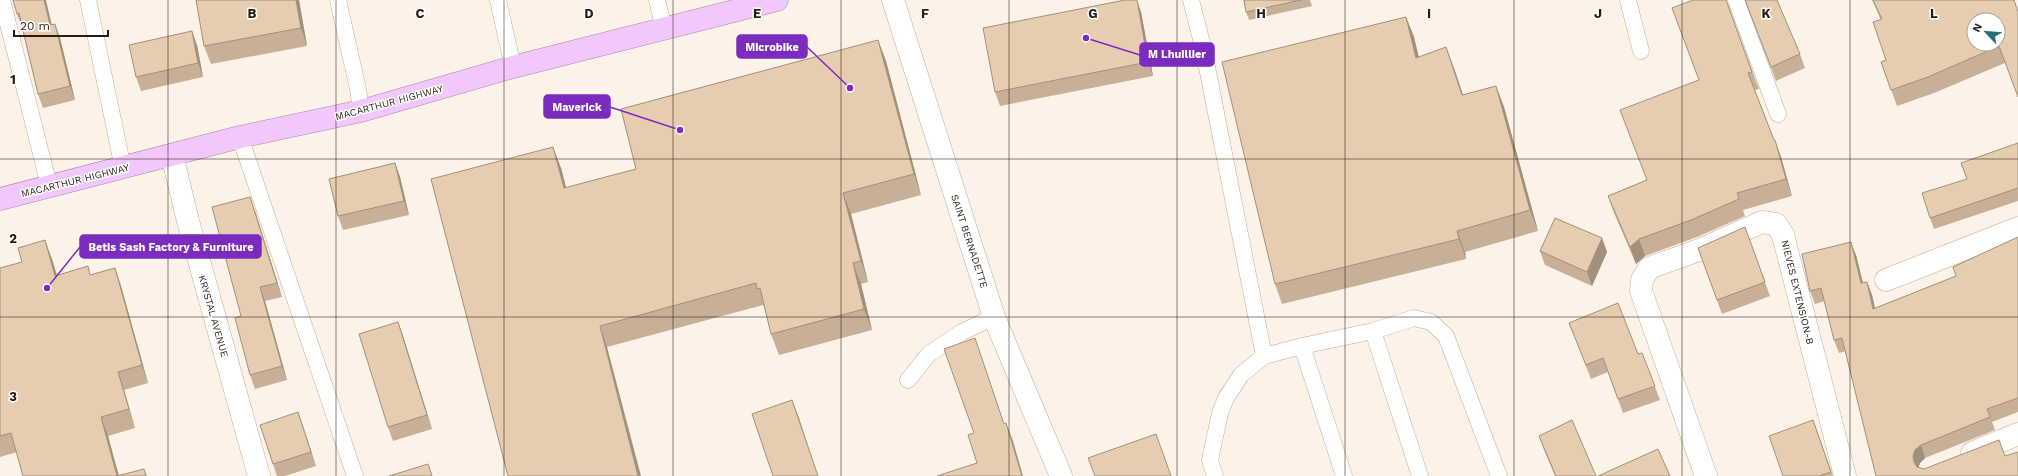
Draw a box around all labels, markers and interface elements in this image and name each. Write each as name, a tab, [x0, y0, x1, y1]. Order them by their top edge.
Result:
text: B	[248, 6, 257, 21]
text: C	[416, 6, 425, 21]
text: D	[584, 6, 594, 21]
text: E	[753, 6, 761, 21]
text: F	[921, 6, 929, 21]
text: G	[1088, 6, 1098, 21]
text: H	[1256, 6, 1266, 21]
text: I	[1427, 6, 1431, 21]
text: J	[1594, 6, 1602, 21]
text: K	[1761, 6, 1771, 21]
text: L	[1930, 6, 1938, 21]
scale bar	[14, 12, 108, 38]
north arrow	[1966, 12, 2006, 52]
text: 20 m	[20, 19, 50, 33]
text: N	[1970, 21, 1985, 34]
callout: Microbike	[737, 35, 807, 58]
text: Microbike	[745, 41, 799, 54]
callout: M Lhuillier	[1140, 43, 1214, 66]
text: M Lhuillier	[1148, 48, 1206, 61]
text: 1	[10, 72, 16, 87]
street label: MACARTHUR HIGHWAY	[334, 83, 444, 122]
callout: Maverick	[544, 95, 610, 118]
text: Maverick	[552, 101, 602, 114]
street label: MACARTHUR HIGHWAY	[20, 162, 131, 199]
street label: SAINT BERNADETTE	[949, 193, 990, 289]
text: 2	[9, 231, 17, 246]
callout: Betis Sash Factory & Furniture	[80, 235, 261, 258]
street label: NIEVES EXTENSION-B	[1779, 239, 1816, 346]
text: Betis Sash Factory & Furniture	[88, 241, 254, 254]
street label: KRYSTAL AVENUE	[197, 274, 230, 358]
text: 3	[9, 389, 17, 404]

